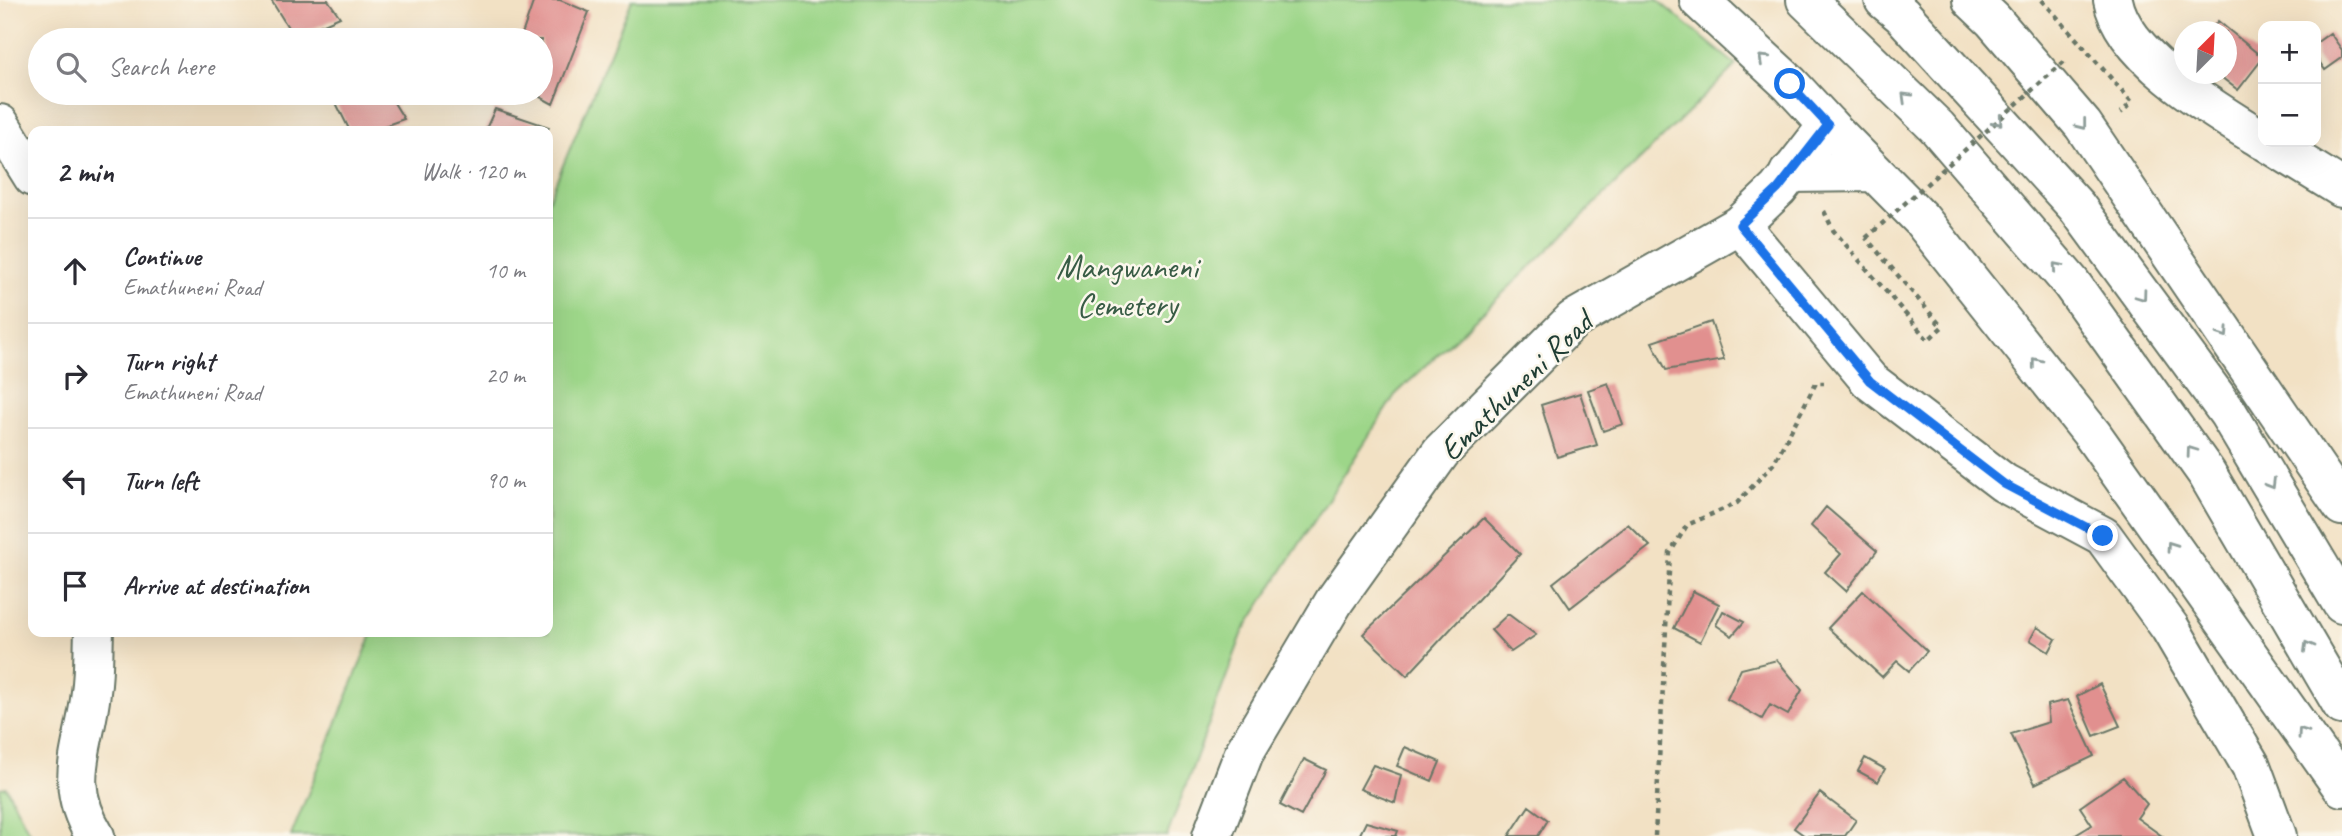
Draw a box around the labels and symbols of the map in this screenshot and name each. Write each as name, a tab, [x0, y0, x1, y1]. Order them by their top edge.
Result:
north arrow	[2174, 21, 2237, 84]
one-way arrow	[1758, 55, 1771, 67]
route start	[1774, 68, 1805, 99]
one-way arrow	[1901, 93, 1914, 106]
one-way arrow	[1990, 113, 2002, 126]
one-way arrow	[2073, 117, 2086, 130]
park label: Mangwaneni Cemetery	[1056, 246, 1202, 326]
one-way arrow	[2053, 263, 2065, 276]
one-way arrow	[2134, 288, 2147, 301]
street label: Emathuneni Road	[1430, 298, 1605, 470]
one-way arrow	[2216, 325, 2229, 338]
one-way arrow	[2032, 358, 2045, 370]
one-way arrow	[2187, 446, 2199, 459]
one-way arrow	[2262, 476, 2275, 489]
route end	[2087, 520, 2118, 551]
one-way arrow	[2167, 541, 2179, 554]
one-way arrow	[2303, 641, 2316, 654]
one-way arrow	[2298, 727, 2311, 740]

